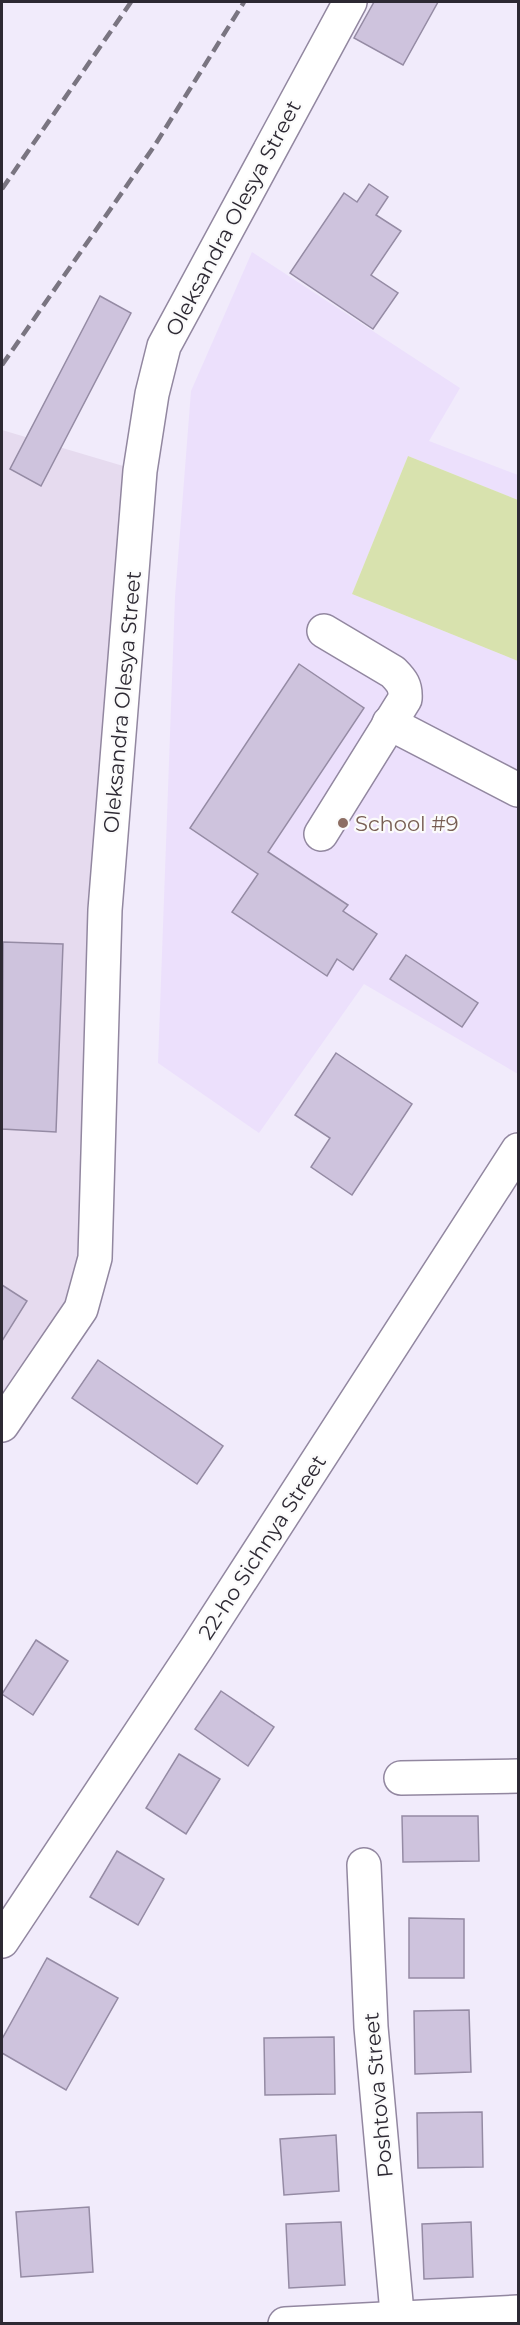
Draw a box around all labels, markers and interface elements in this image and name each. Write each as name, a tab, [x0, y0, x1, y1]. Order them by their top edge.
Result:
street label: Oleksandra Olesya Street	[160, 96, 306, 340]
street label: Oleksandra Olesya Street	[98, 570, 146, 834]
place label: School #9	[355, 811, 459, 836]
marker: School #9	[336, 816, 350, 830]
street label: 22-ho Sichnya Street	[193, 1450, 331, 1644]
street label: Poshtova Street	[358, 2011, 398, 2179]

